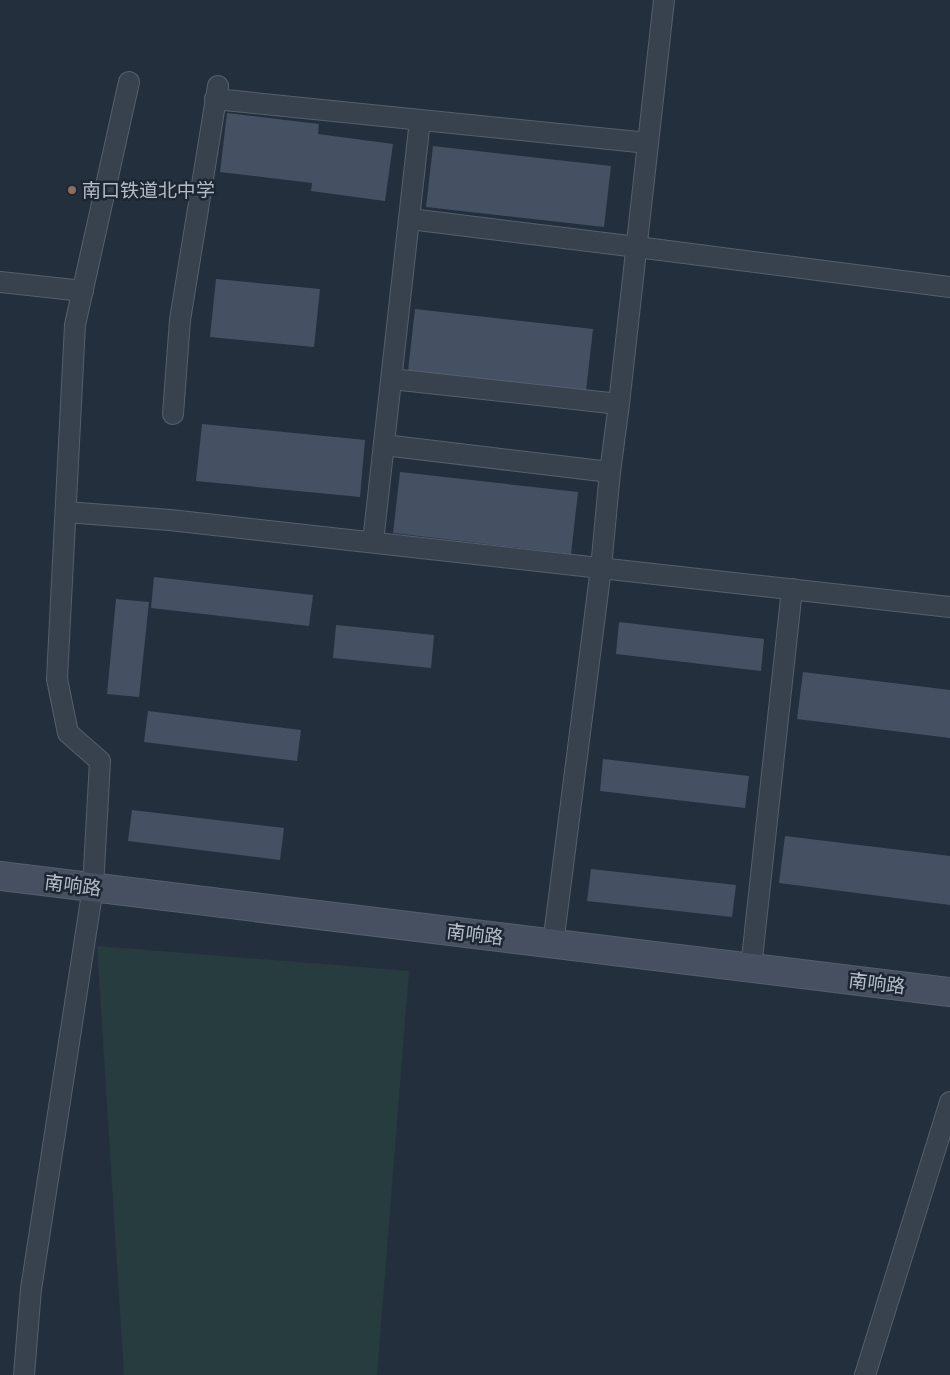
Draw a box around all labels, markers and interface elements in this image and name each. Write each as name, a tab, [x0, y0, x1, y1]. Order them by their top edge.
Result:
place label: 南口铁道北中学	[82, 180, 215, 203]
marker: 南口铁道北中学	[66, 184, 78, 196]
street label: 南响路	[43, 872, 103, 901]
street label: 南响路	[445, 921, 505, 950]
street label: 南响路	[847, 970, 907, 999]

